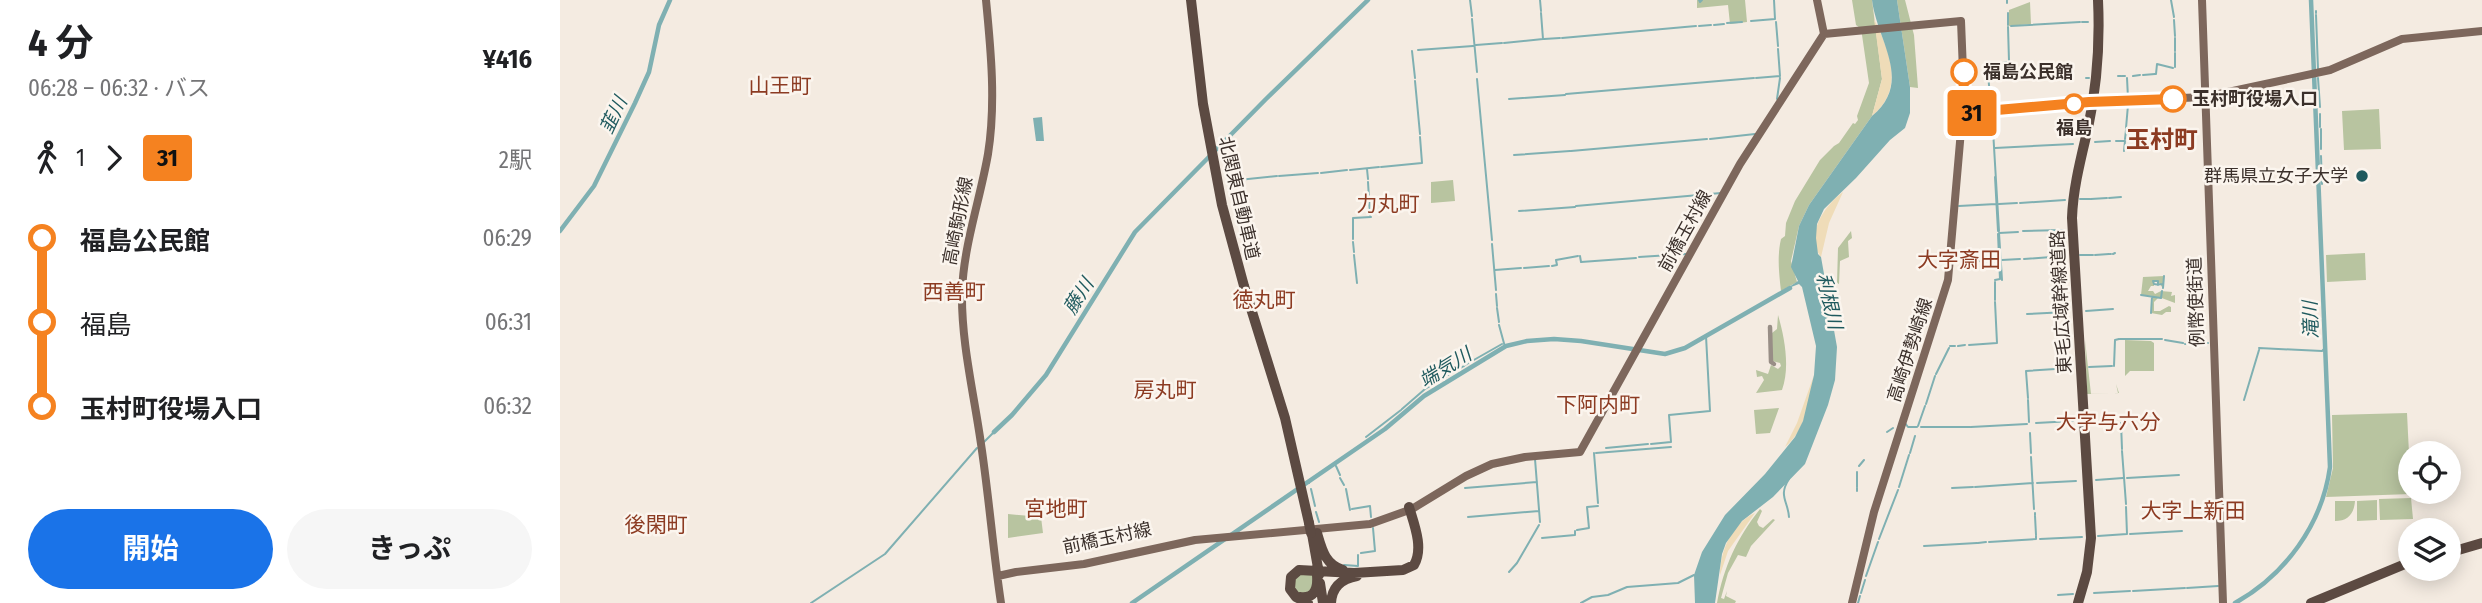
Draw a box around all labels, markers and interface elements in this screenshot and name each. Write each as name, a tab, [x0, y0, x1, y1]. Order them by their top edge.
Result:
text: 4 分	[28, 20, 93, 66]
text: ¥416	[483, 44, 532, 75]
marker: 福島公民館	[1951, 59, 1977, 85]
place label: 福島公民館	[1983, 61, 2073, 83]
district label: 山王町	[749, 73, 812, 99]
text: 06:28 – 06:32 · バス	[28, 74, 210, 102]
marker: 玉村町役場入口	[2160, 86, 2186, 112]
place label: 玉村町役場入口	[2192, 88, 2318, 110]
line badge: 31	[1940, 90, 2004, 136]
water label: 韮川	[595, 91, 633, 137]
marker: 福島	[2064, 94, 2084, 114]
text: 31	[1961, 99, 1983, 127]
place label: 福島	[2056, 117, 2092, 139]
district label: 玉村町	[2126, 126, 2198, 154]
street label: 北関東自動車道	[1214, 134, 1264, 262]
icon: walk	[28, 139, 66, 177]
icon: forward	[95, 139, 133, 177]
text: 1	[76, 144, 85, 172]
text: 31	[157, 144, 178, 172]
text: 2駅	[499, 146, 532, 174]
place label: 群馬県立女子大学	[2204, 165, 2348, 187]
marker: 群馬県立女子大学	[2354, 168, 2370, 184]
street label: 高崎駒形線	[939, 175, 977, 267]
street label: 前橋玉村線	[1654, 186, 1716, 276]
district label: 力丸町	[1357, 191, 1420, 217]
text: 06:29	[483, 224, 532, 252]
text: 福島公民館	[80, 226, 210, 257]
street label: 東毛広域幹線道路	[2046, 230, 2076, 374]
district label: 大字斎田	[1917, 247, 2001, 273]
street label: 例幣使街道	[2183, 257, 2209, 347]
water label: 利根川	[1812, 271, 1848, 333]
water label: 藤川	[1059, 272, 1099, 318]
district label: 西善町	[923, 279, 986, 305]
district label: 徳丸町	[1233, 287, 1296, 313]
street label: 高崎伊勢崎線	[1883, 295, 1937, 405]
water label: 滝川	[2298, 299, 2323, 339]
text: 06:31	[485, 308, 532, 336]
text: 福島	[80, 310, 132, 341]
water label: 端気川	[1415, 342, 1477, 392]
district label: 房丸町	[1134, 377, 1197, 403]
text: 06:32	[483, 392, 532, 420]
district label: 下阿内町	[1556, 392, 1640, 418]
text: 玉村町役場入口	[80, 394, 262, 425]
district label: 大字与六分	[2056, 409, 2161, 435]
map controls	[2398, 441, 2461, 581]
button: locate	[2398, 441, 2461, 504]
district label: 宮地町	[1025, 496, 1088, 522]
district label: 大字上新田	[2141, 498, 2246, 524]
button: 開始	[28, 509, 273, 589]
button: きっぷ	[287, 509, 532, 589]
district label: 後閑町	[625, 512, 688, 538]
street label: 前橋玉村線	[1061, 518, 1153, 558]
button: layers	[2398, 518, 2461, 581]

